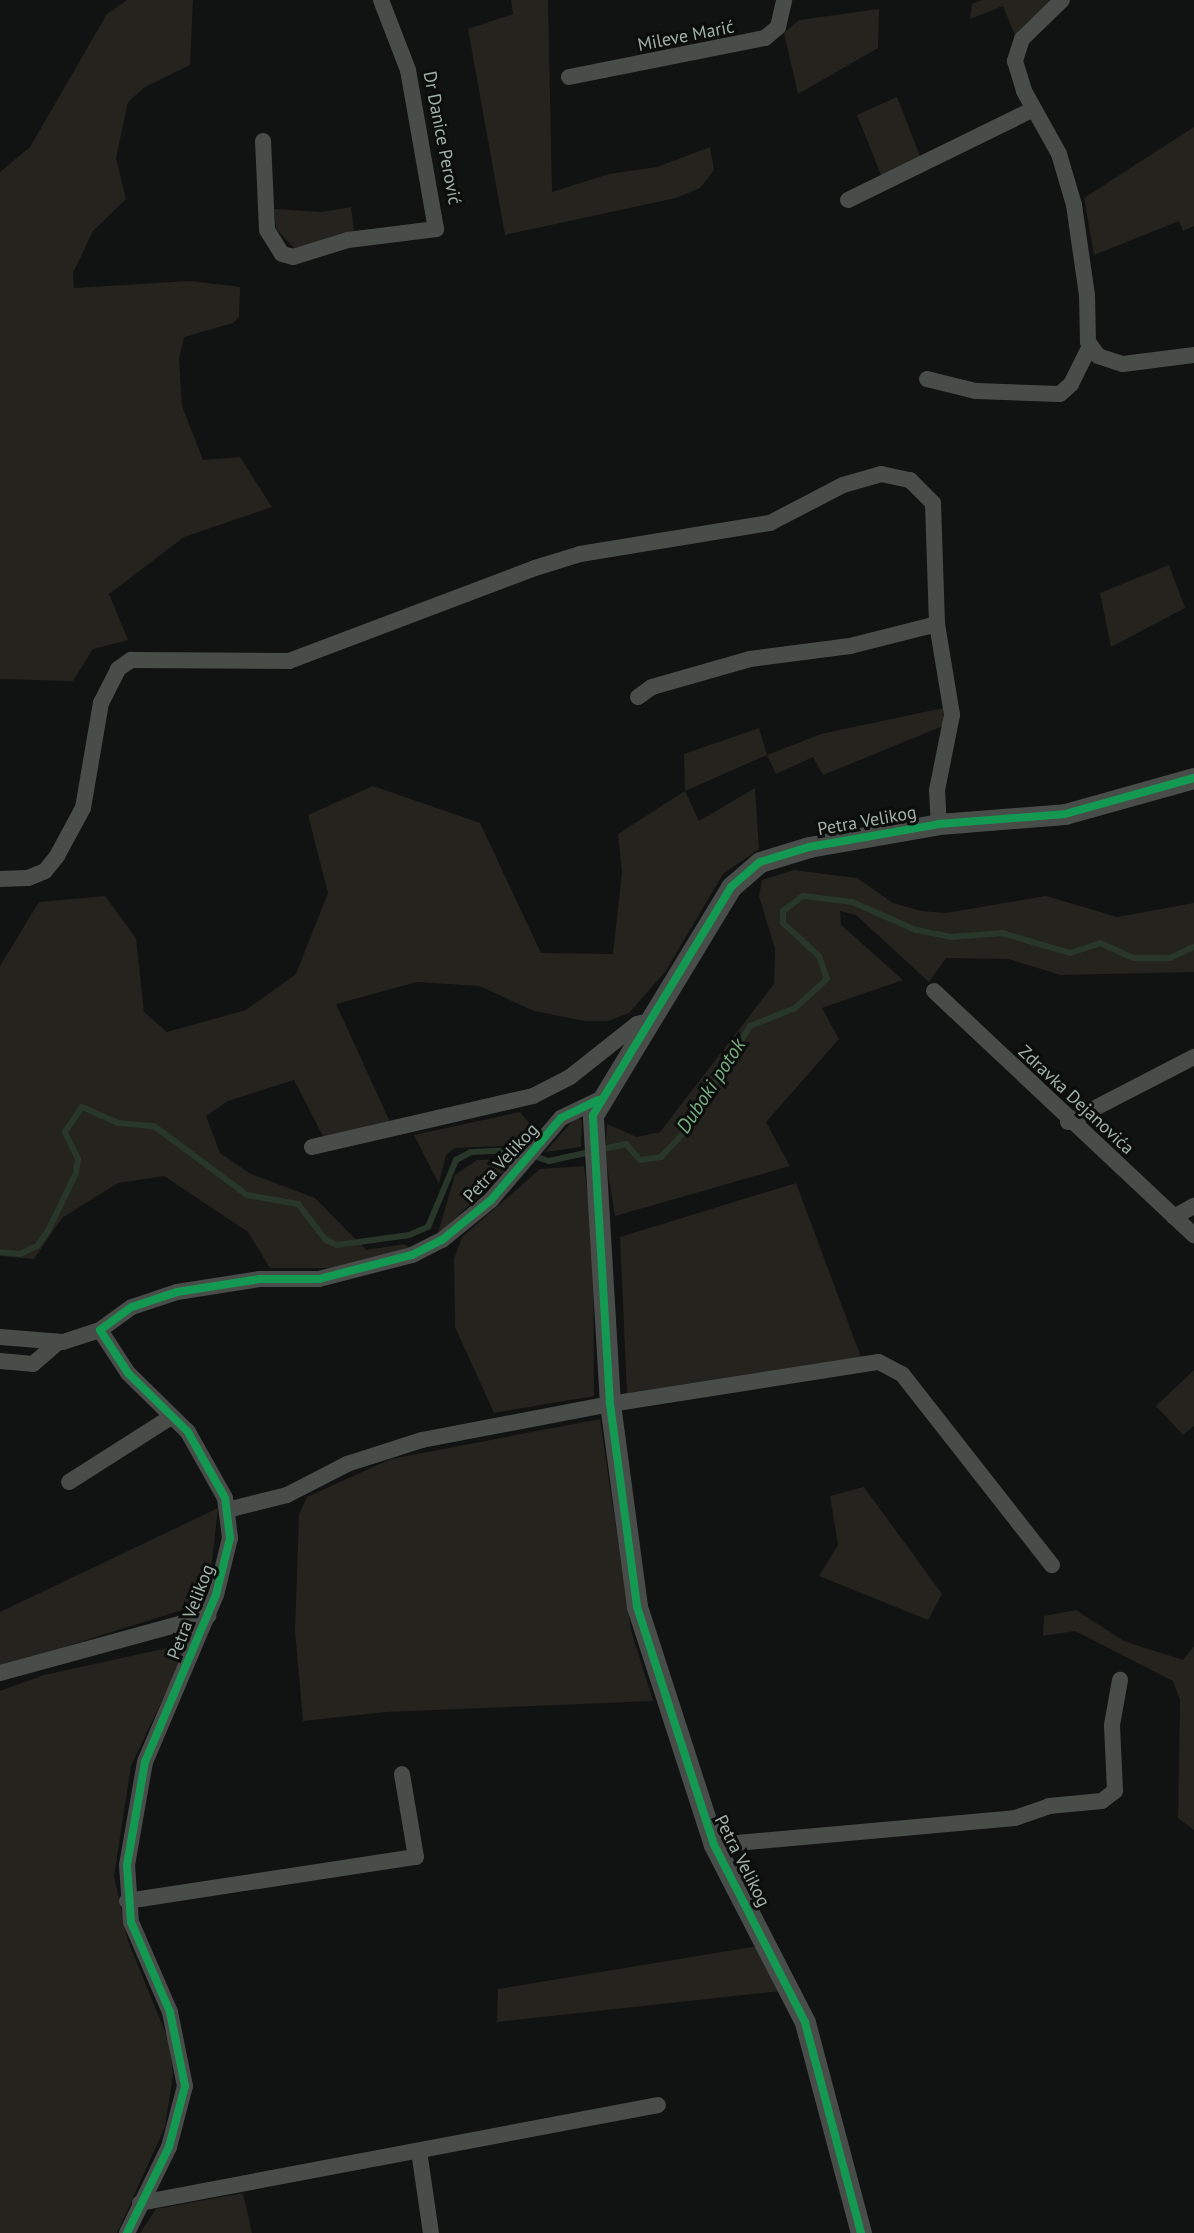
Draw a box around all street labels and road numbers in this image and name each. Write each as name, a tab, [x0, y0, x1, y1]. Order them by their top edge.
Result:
street label: Mileve Marić	[636, 16, 736, 56]
street label: Dr Danice Perović	[418, 69, 466, 207]
street label: Petra Velikog	[816, 802, 918, 840]
street label: Zdravka Dejanovića	[1014, 1041, 1138, 1159]
street label: Petra Velikog	[459, 1119, 543, 1207]
street label: Petra Velikog	[163, 1561, 219, 1663]
street label: Petra Velikog	[710, 1811, 774, 1911]

